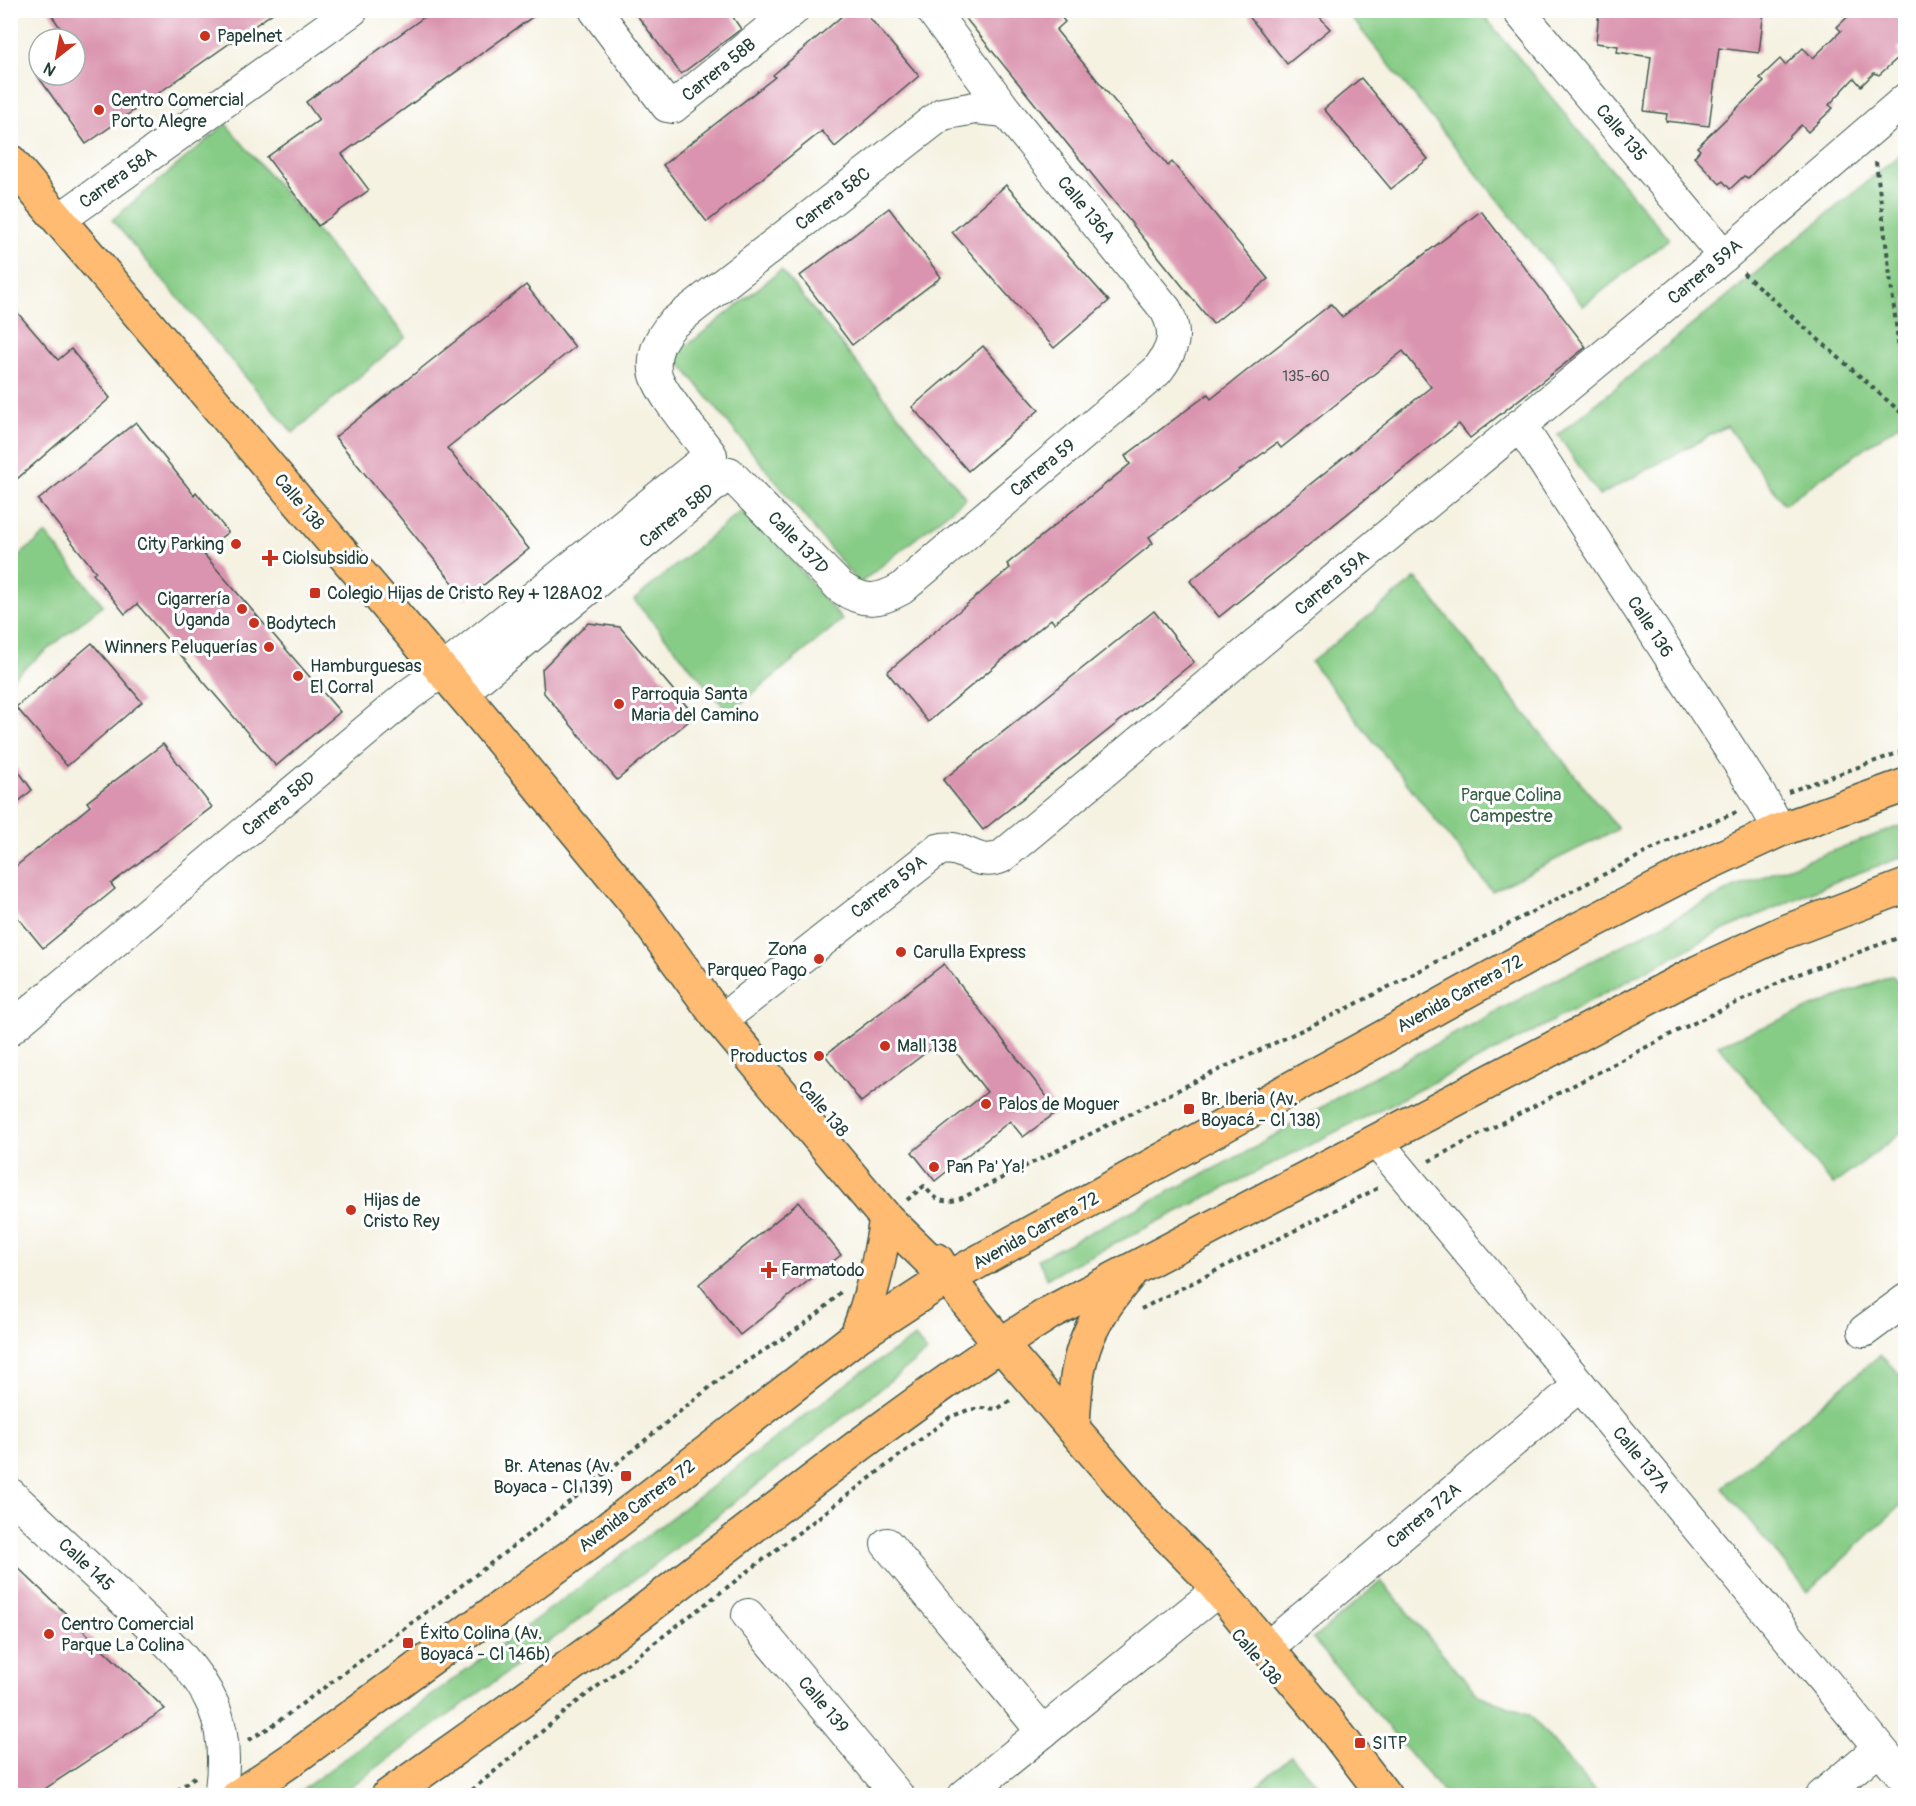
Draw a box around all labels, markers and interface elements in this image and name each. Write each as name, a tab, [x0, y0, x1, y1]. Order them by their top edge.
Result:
place label: Papelnet	[217, 25, 283, 48]
north arrow	[27, 27, 87, 87]
marker: Papelnet	[198, 29, 212, 43]
street label: Carrera 58B	[677, 33, 761, 107]
text: N	[40, 58, 60, 80]
place label: Centro Comercial Porto Alegre	[111, 89, 244, 133]
street label: Calle 135	[1590, 100, 1652, 166]
marker: Centro Comercial Porto Alegre	[92, 103, 106, 117]
street label: Carrera 58A	[75, 142, 161, 214]
street label: Carrera 58C	[791, 162, 875, 236]
street label: Calle 136A	[1052, 172, 1120, 249]
street label: Carrera 59A	[1663, 234, 1747, 310]
house number: 135-60	[1282, 367, 1330, 386]
street label: Carrera 59	[1006, 434, 1080, 502]
street label: Calle 138	[269, 469, 329, 535]
street label: Carrera 58D	[635, 479, 719, 553]
street label: Calle 137D	[762, 507, 834, 579]
place label: City Parking	[137, 533, 224, 556]
marker: City Parking	[229, 537, 243, 551]
street label: Carrera 59A	[1290, 545, 1374, 621]
place label: Ciolsubsidio	[282, 547, 369, 570]
marker: Ciolsubsidio	[263, 551, 277, 565]
place label: Colegio Hijas de Cristo Rey + 128A02	[327, 582, 603, 605]
marker: Colegio Hijas de Cristo Rey + 128A02	[308, 586, 322, 600]
place label: Cigarrería Uganda	[157, 588, 230, 632]
street label: Calle 136	[1622, 592, 1678, 662]
marker: Cigarrería Uganda	[235, 602, 249, 616]
place label: Bodytech	[266, 612, 336, 635]
marker: Bodytech	[247, 616, 261, 630]
place label: Winners Peluquerías	[105, 636, 257, 659]
marker: Winners Peluquerías	[262, 640, 276, 654]
place label: Hamburguesas El Corral	[310, 655, 422, 699]
marker: Hamburguesas El Corral	[291, 669, 305, 683]
place label: Parroquia Santa Maria del Camino	[631, 683, 759, 727]
marker: Parroquia Santa Maria del Camino	[612, 697, 626, 711]
street label: Carrera 58D	[237, 766, 321, 842]
park label: Parque Colina Campestre	[1461, 784, 1561, 828]
street label: Carrera 59A	[846, 850, 932, 924]
place label: Zona Parqueo Pago	[707, 938, 807, 982]
place label: Carulla Express	[913, 941, 1026, 964]
marker: Carulla Express	[894, 945, 908, 959]
street label: Avenida Carrera 72	[1393, 950, 1527, 1038]
marker: Zona Parqueo Pago	[812, 952, 826, 966]
place label: Mall 138	[897, 1035, 957, 1058]
marker: Mall 138	[878, 1039, 892, 1053]
place label: Productos	[730, 1045, 807, 1068]
marker: Productos	[812, 1049, 826, 1063]
street label: Calle 138	[793, 1076, 853, 1142]
place label: Br. Iberia (Av. Boyacá - Cl 138)	[1201, 1088, 1321, 1132]
place label: Palos de Moguer	[998, 1093, 1120, 1116]
marker: Palos de Moguer	[979, 1097, 993, 1111]
marker: Br. Iberia (Av. Boyacá - Cl 138)	[1182, 1102, 1196, 1116]
place label: Pan Pa' Ya!	[946, 1156, 1026, 1179]
marker: Pan Pa' Ya!	[927, 1160, 941, 1174]
street label: Avenida Carrera 72	[969, 1187, 1103, 1275]
place label: Hijas de Cristo Rey	[363, 1189, 440, 1233]
marker: Hijas de Cristo Rey	[344, 1203, 358, 1217]
place label: Farmatodo	[781, 1259, 865, 1282]
marker: Farmatodo	[762, 1263, 776, 1277]
street label: Calle 137A	[1607, 1422, 1675, 1498]
street label: Avenida Carrera 72	[574, 1454, 700, 1558]
place label: Br. Atenas (Av. Boyaca - Cl 139)	[493, 1455, 614, 1499]
marker: Br. Atenas (Av. Boyaca - Cl 139)	[619, 1469, 633, 1483]
street label: Carrera 72A	[1382, 1478, 1466, 1554]
street label: Calle 145	[53, 1533, 119, 1597]
place label: Centro Comercial Parque La Colina	[61, 1613, 194, 1657]
place label: Éxito Colina (Av. Boyacá - Cl 146b)	[420, 1622, 551, 1666]
street label: Calle 138	[1226, 1624, 1286, 1690]
marker: Centro Comercial Parque La Colina	[42, 1627, 56, 1641]
marker: Éxito Colina (Av. Boyacá - Cl 146b)	[401, 1636, 415, 1650]
street label: Calle 139	[793, 1672, 853, 1738]
place label: SITP	[1372, 1732, 1408, 1755]
marker: SITP	[1353, 1736, 1367, 1750]

